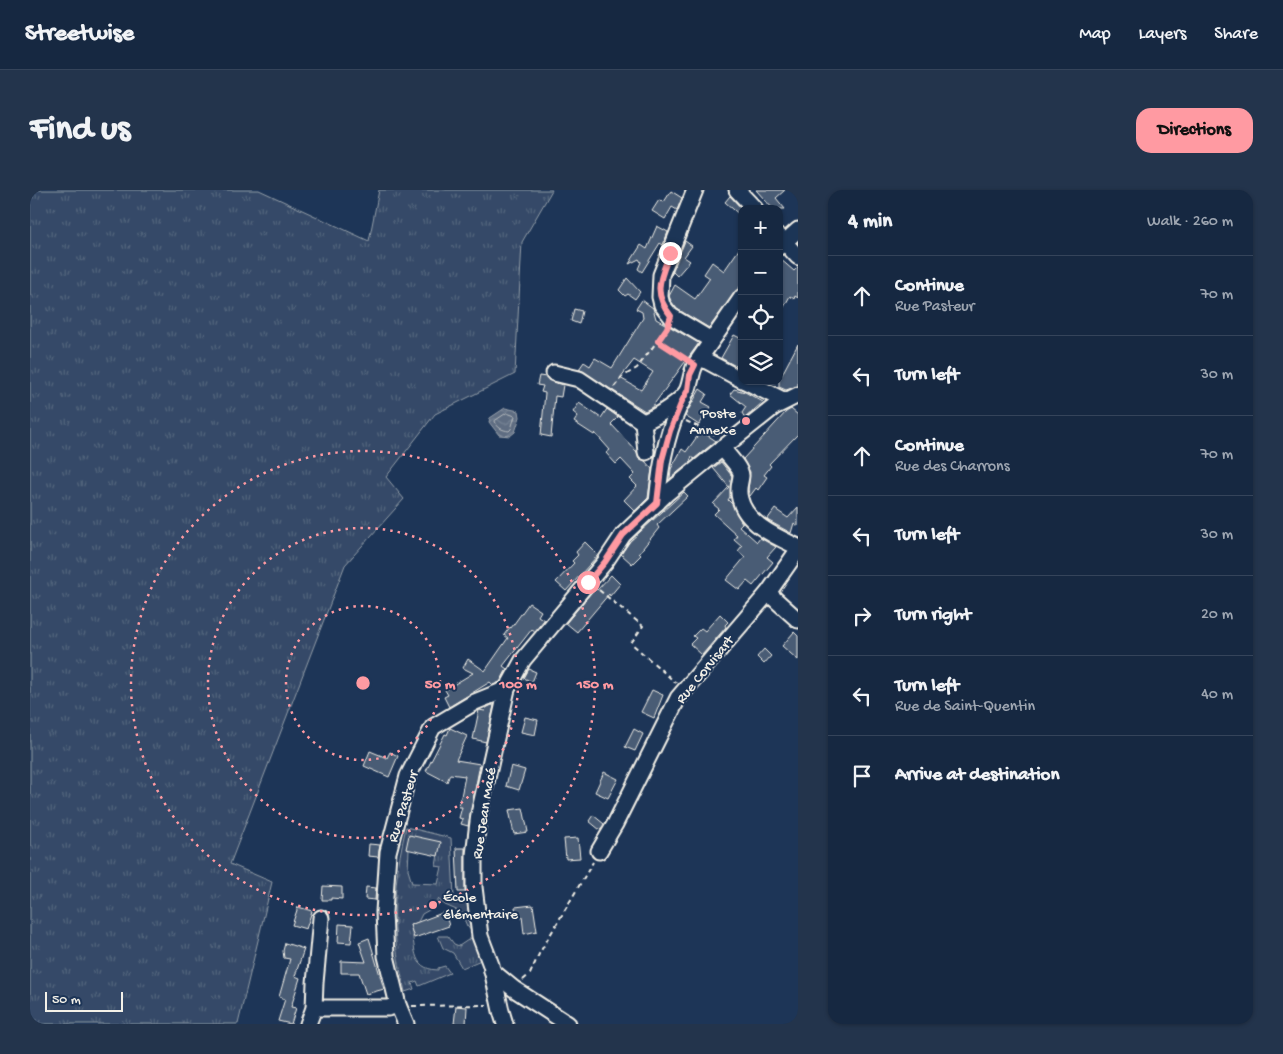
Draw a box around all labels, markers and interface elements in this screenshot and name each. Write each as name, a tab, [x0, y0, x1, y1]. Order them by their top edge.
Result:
text: Streetwise	[25, 20, 134, 49]
text: Map	[1079, 24, 1111, 45]
text: Layers	[1139, 24, 1186, 45]
text: Share	[1214, 24, 1258, 45]
button: Directions	[1136, 108, 1253, 153]
text: Find us	[30, 110, 130, 151]
map controls	[738, 205, 783, 385]
button: +	[738, 205, 783, 250]
text: 4 min	[848, 210, 892, 235]
text: Walk · 260 m	[1147, 213, 1233, 232]
route end	[659, 242, 682, 265]
button: −	[738, 250, 783, 295]
text: Continue	[895, 275, 964, 298]
icon: ahead	[848, 282, 876, 310]
text: 70 m	[1200, 286, 1233, 305]
button: locate	[738, 295, 783, 340]
text: Rue Pasteur	[895, 298, 975, 317]
button: layers	[738, 340, 783, 385]
icon: left	[848, 362, 876, 390]
text: Turn left	[895, 364, 959, 387]
text: 30 m	[1200, 366, 1233, 385]
place label: Poste Annexe	[690, 405, 736, 440]
marker: Poste Annexe	[740, 415, 752, 427]
text: Continue	[895, 435, 964, 458]
icon: ahead	[848, 442, 876, 470]
text: 70 m	[1200, 446, 1233, 465]
text: Rue des Charrons	[895, 458, 1010, 477]
icon: left	[848, 522, 876, 550]
text: Turn left	[895, 524, 959, 547]
text: 30 m	[1200, 526, 1233, 545]
route start	[577, 571, 600, 594]
icon: right	[848, 602, 876, 630]
text: Turn right	[895, 604, 971, 627]
text: 20 m	[1201, 606, 1233, 625]
street label: Rue Corvisart	[673, 631, 740, 708]
centre of rings	[354, 674, 372, 692]
text: Turn left	[895, 675, 959, 698]
text: 50 m	[425, 676, 456, 694]
text: 100 m	[498, 676, 537, 694]
text: 150 m	[576, 676, 614, 694]
icon: left	[848, 682, 876, 710]
text: 40 m	[1201, 686, 1233, 705]
text: Rue de Saint-Quentin	[895, 698, 1035, 717]
icon: arrive	[848, 762, 876, 790]
text: Arrive at destination	[895, 764, 1059, 787]
street label: Rue Jean Macé	[469, 766, 501, 860]
street label: Rue Pasteur	[384, 767, 424, 845]
place label: École élémentaire	[443, 889, 518, 924]
marker: École élémentaire	[427, 899, 439, 911]
scale bar	[45, 989, 122, 1012]
text: 50 m	[52, 992, 81, 1009]

